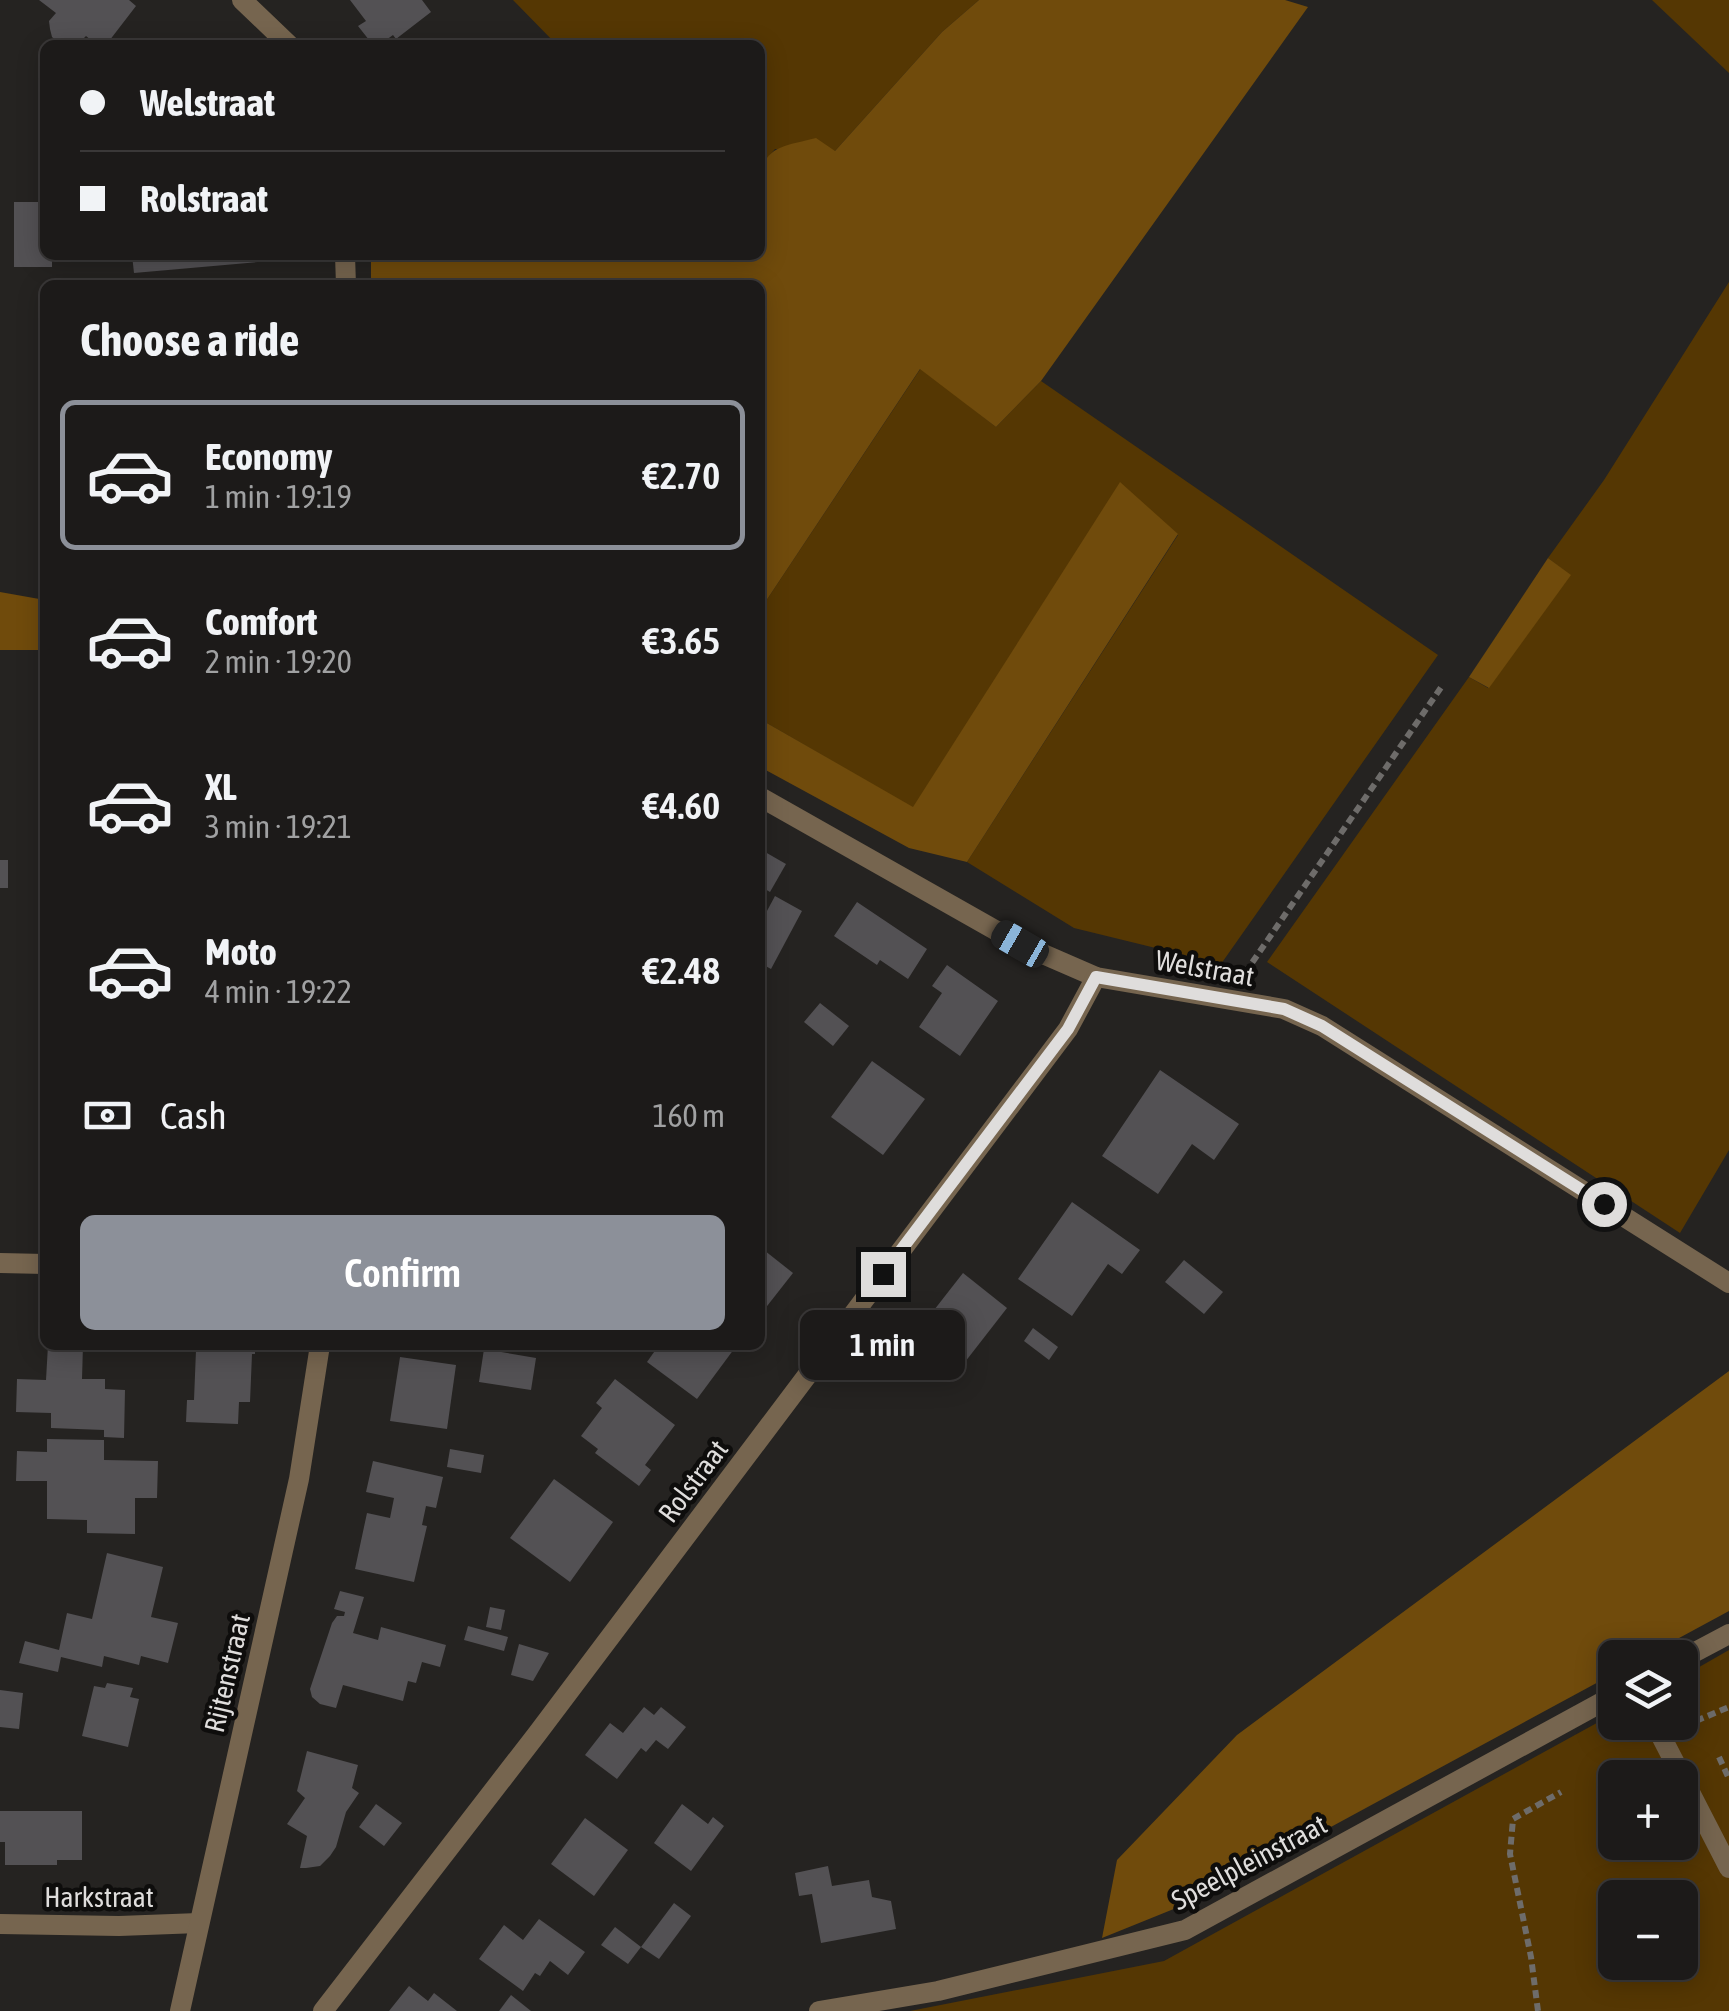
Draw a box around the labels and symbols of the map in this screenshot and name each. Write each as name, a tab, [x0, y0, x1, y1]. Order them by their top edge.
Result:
car	[987, 916, 1053, 972]
street label: Welstraat	[1153, 944, 1257, 992]
route start	[1582, 1182, 1627, 1227]
route end	[861, 1252, 906, 1297]
callout: 1 min	[800, 1309, 966, 1379]
street label: Rolstraat	[652, 1434, 734, 1528]
street label: Rijtenstraat	[198, 1611, 256, 1735]
street label: Speelpleinstraat	[1166, 1808, 1332, 1916]
street label: Harkstraat	[44, 1881, 154, 1913]

